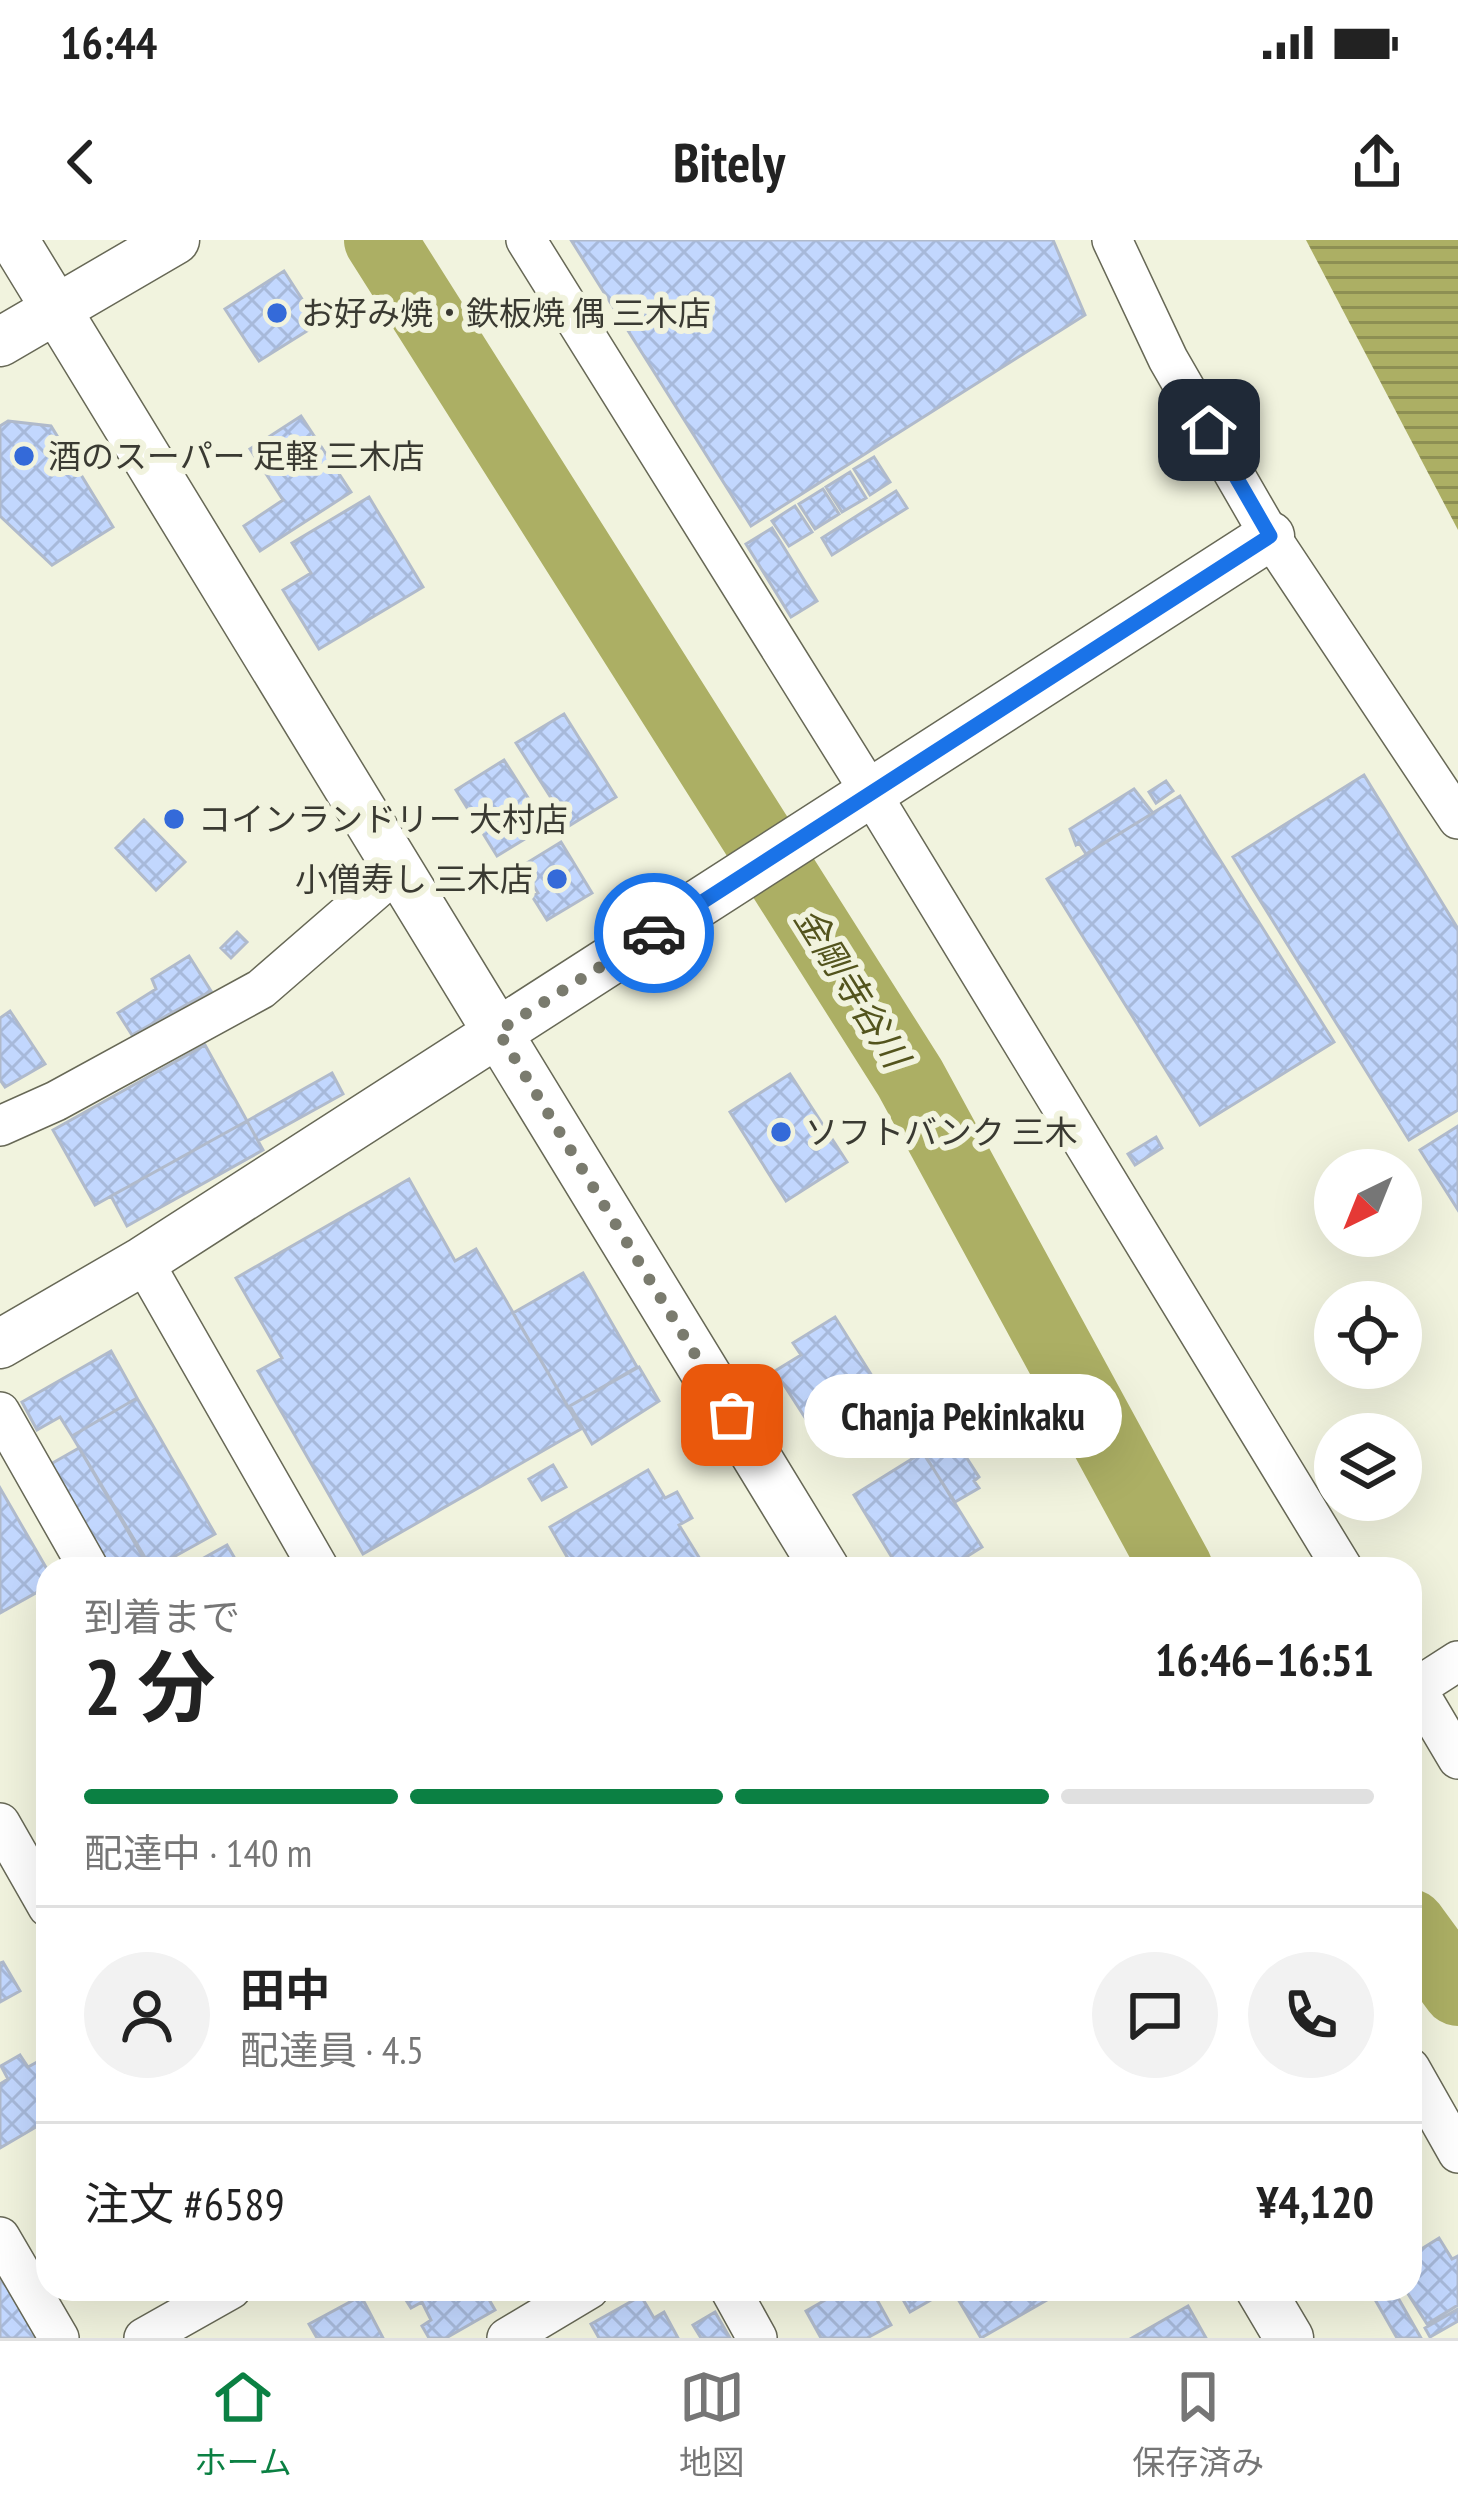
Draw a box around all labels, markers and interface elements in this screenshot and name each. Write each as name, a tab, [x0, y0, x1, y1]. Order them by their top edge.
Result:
text: 16:44	[60, 13, 157, 71]
text: Bitely	[673, 127, 785, 197]
icon: back	[48, 129, 114, 195]
icon: share	[1344, 129, 1410, 195]
place label: お好み焼・鉄板焼 偶 三木店	[301, 291, 711, 334]
marker: お好み焼・鉄板焼 偶 三木店	[264, 300, 290, 326]
pin	[1158, 379, 1260, 481]
icon: home	[1176, 397, 1242, 463]
place label: 酒のスーパー 足軽 三木店	[48, 434, 425, 477]
marker: 酒のスーパー 足軽 三木店	[11, 443, 37, 469]
place label: コインランドリー 大村店	[198, 797, 568, 840]
marker: コインランドリー 大村店	[161, 806, 187, 832]
place label: 小僧寿し 三木店	[295, 857, 533, 900]
marker: 小僧寿し 三木店	[544, 866, 570, 892]
courier	[594, 873, 714, 993]
water label: 金剛寺谷川	[785, 898, 922, 1079]
icon: car	[621, 900, 687, 966]
place label: ソフトバンク 三木	[805, 1110, 1078, 1153]
marker: ソフトバンク 三木	[768, 1119, 794, 1145]
north arrow	[1314, 1149, 1422, 1257]
map controls	[1314, 1149, 1422, 1521]
button: locate	[1314, 1281, 1422, 1389]
pin	[681, 1364, 783, 1466]
callout: Chanja Pekinkaku	[804, 1373, 1122, 1457]
icon: bag	[699, 1382, 765, 1448]
text: Chanja Pekinkaku	[841, 1390, 1085, 1441]
button: layers	[1314, 1413, 1422, 1521]
text: 到着まで	[84, 1591, 240, 1642]
text: 16:46–16:51	[1155, 1630, 1374, 1688]
text: 2 分	[84, 1636, 215, 1737]
text: 配達中 · 140 m	[84, 1827, 312, 1878]
button: person	[84, 1952, 210, 2078]
button: chat	[1092, 1952, 1218, 2078]
button: phone	[1248, 1952, 1374, 2078]
text: 田中	[240, 1960, 330, 2018]
text: 配達員 · 4.5	[240, 2024, 424, 2075]
text: ¥4,120	[1257, 2172, 1374, 2230]
text: 注文 #6589	[84, 2174, 285, 2232]
tab: ホーム	[194, 2364, 292, 2484]
tab: 地図	[679, 2364, 745, 2484]
tab: 保存済み	[1132, 2364, 1264, 2484]

